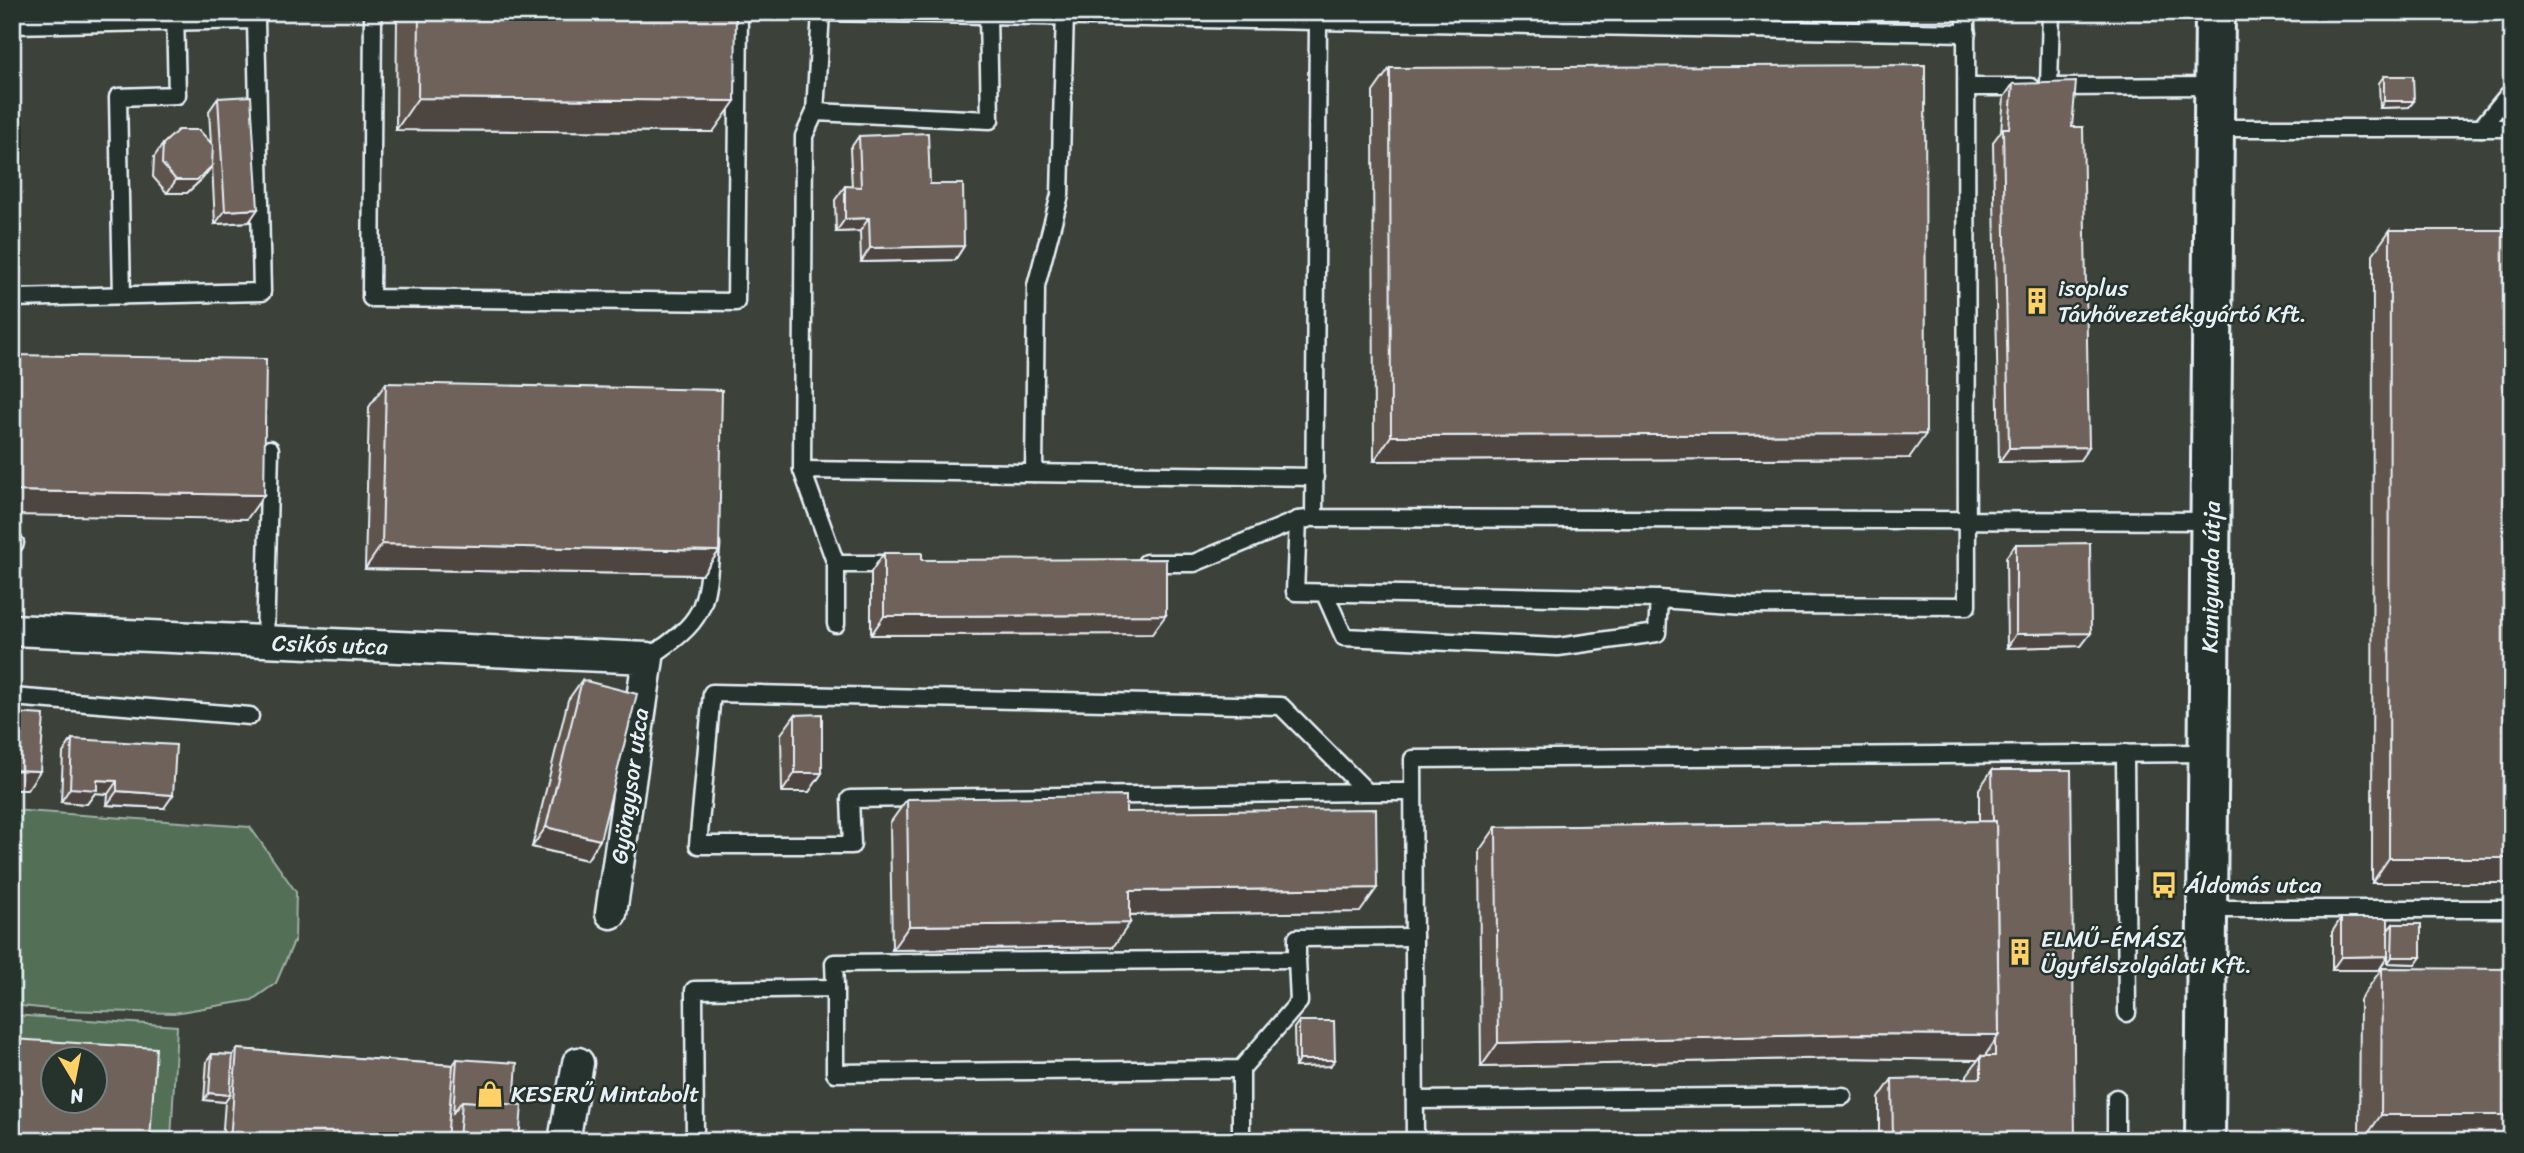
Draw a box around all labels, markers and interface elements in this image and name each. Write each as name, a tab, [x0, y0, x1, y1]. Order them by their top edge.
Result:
place label: isoplus Távhővezetékgyártó Kft.	[2058, 268, 2307, 335]
building icon: isoplus Távhővezetékgyártó Kft.	[2022, 286, 2052, 316]
street label: Kunigunda útja	[2189, 500, 2233, 653]
street label: Csikós utca	[271, 622, 389, 668]
street label: Gyöngysor utca	[599, 705, 661, 867]
place label: Áldomás utca	[2184, 865, 2322, 906]
bus stop icon: Áldomás utca	[2149, 870, 2179, 900]
place label: ELMŰ-ÉMÁSZ Ügyfélszolgálati Kft.	[2041, 919, 2252, 986]
building icon: ELMŰ-ÉMÁSZ Ügyfélszolgálati Kft.	[2005, 937, 2035, 967]
north arrow	[38, 1044, 108, 1114]
place label: KESERŰ Mintabolt	[511, 1074, 699, 1115]
text: N	[67, 1079, 87, 1114]
shop icon: KESERŰ Mintabolt	[475, 1079, 505, 1109]

